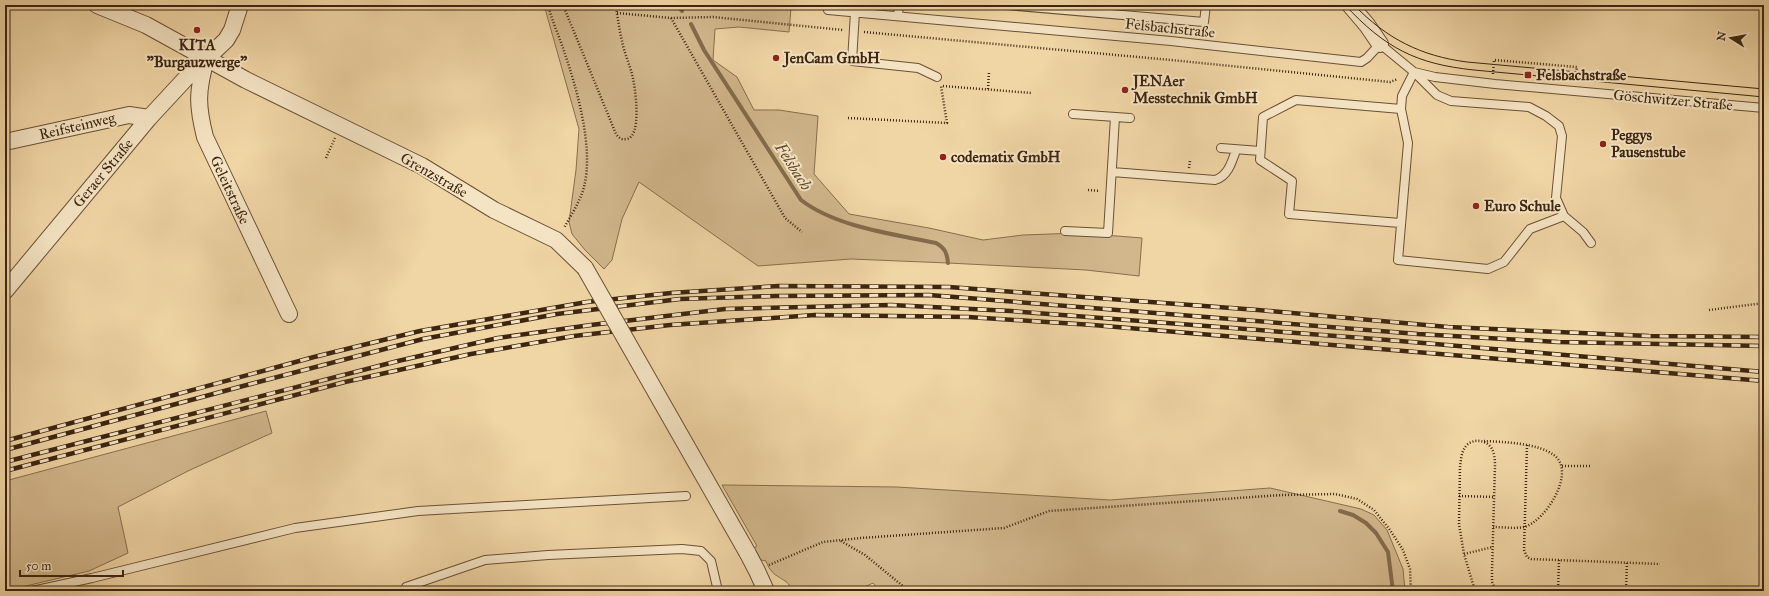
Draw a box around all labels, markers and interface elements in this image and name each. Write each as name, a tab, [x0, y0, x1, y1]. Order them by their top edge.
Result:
street label: Felsbachstraße	[1124, 14, 1216, 42]
north arrow	[1711, 18, 1751, 58]
marker: KITA "Burgauzwerge"	[192, 25, 202, 35]
text: N	[1714, 30, 1729, 42]
place label: KITA "Burgauzwerge"	[147, 36, 247, 72]
place label: JenCam GmbH	[782, 49, 880, 68]
marker: JenCam GmbH	[771, 53, 781, 63]
place label: Felsbachstraße	[1536, 66, 1627, 84]
marker: Felsbachstraße	[1523, 70, 1533, 80]
place label: JENAer Messtechnik GmbH	[1131, 72, 1258, 107]
marker: JENAer Messtechnik GmbH	[1120, 85, 1130, 95]
street label: Göschwitzer Straße	[1613, 86, 1733, 114]
street label: Reifsteinweg	[37, 108, 118, 144]
place label: Peggys Pausenstube	[1611, 126, 1687, 161]
street label: Geraer Straße	[69, 135, 137, 211]
water label: Felsbach	[771, 138, 816, 194]
marker: Peggys Pausenstube	[1598, 139, 1608, 149]
place label: codematix GmbH	[951, 148, 1061, 166]
street label: Grenzstraße	[397, 149, 471, 201]
marker: codematix GmbH	[938, 152, 948, 162]
street label: Geleitstraße	[206, 153, 254, 227]
place label: Euro Schule	[1484, 197, 1561, 215]
marker: Euro Schule	[1471, 201, 1481, 211]
scale bar	[20, 552, 123, 578]
text: 50 m	[26, 559, 51, 573]

